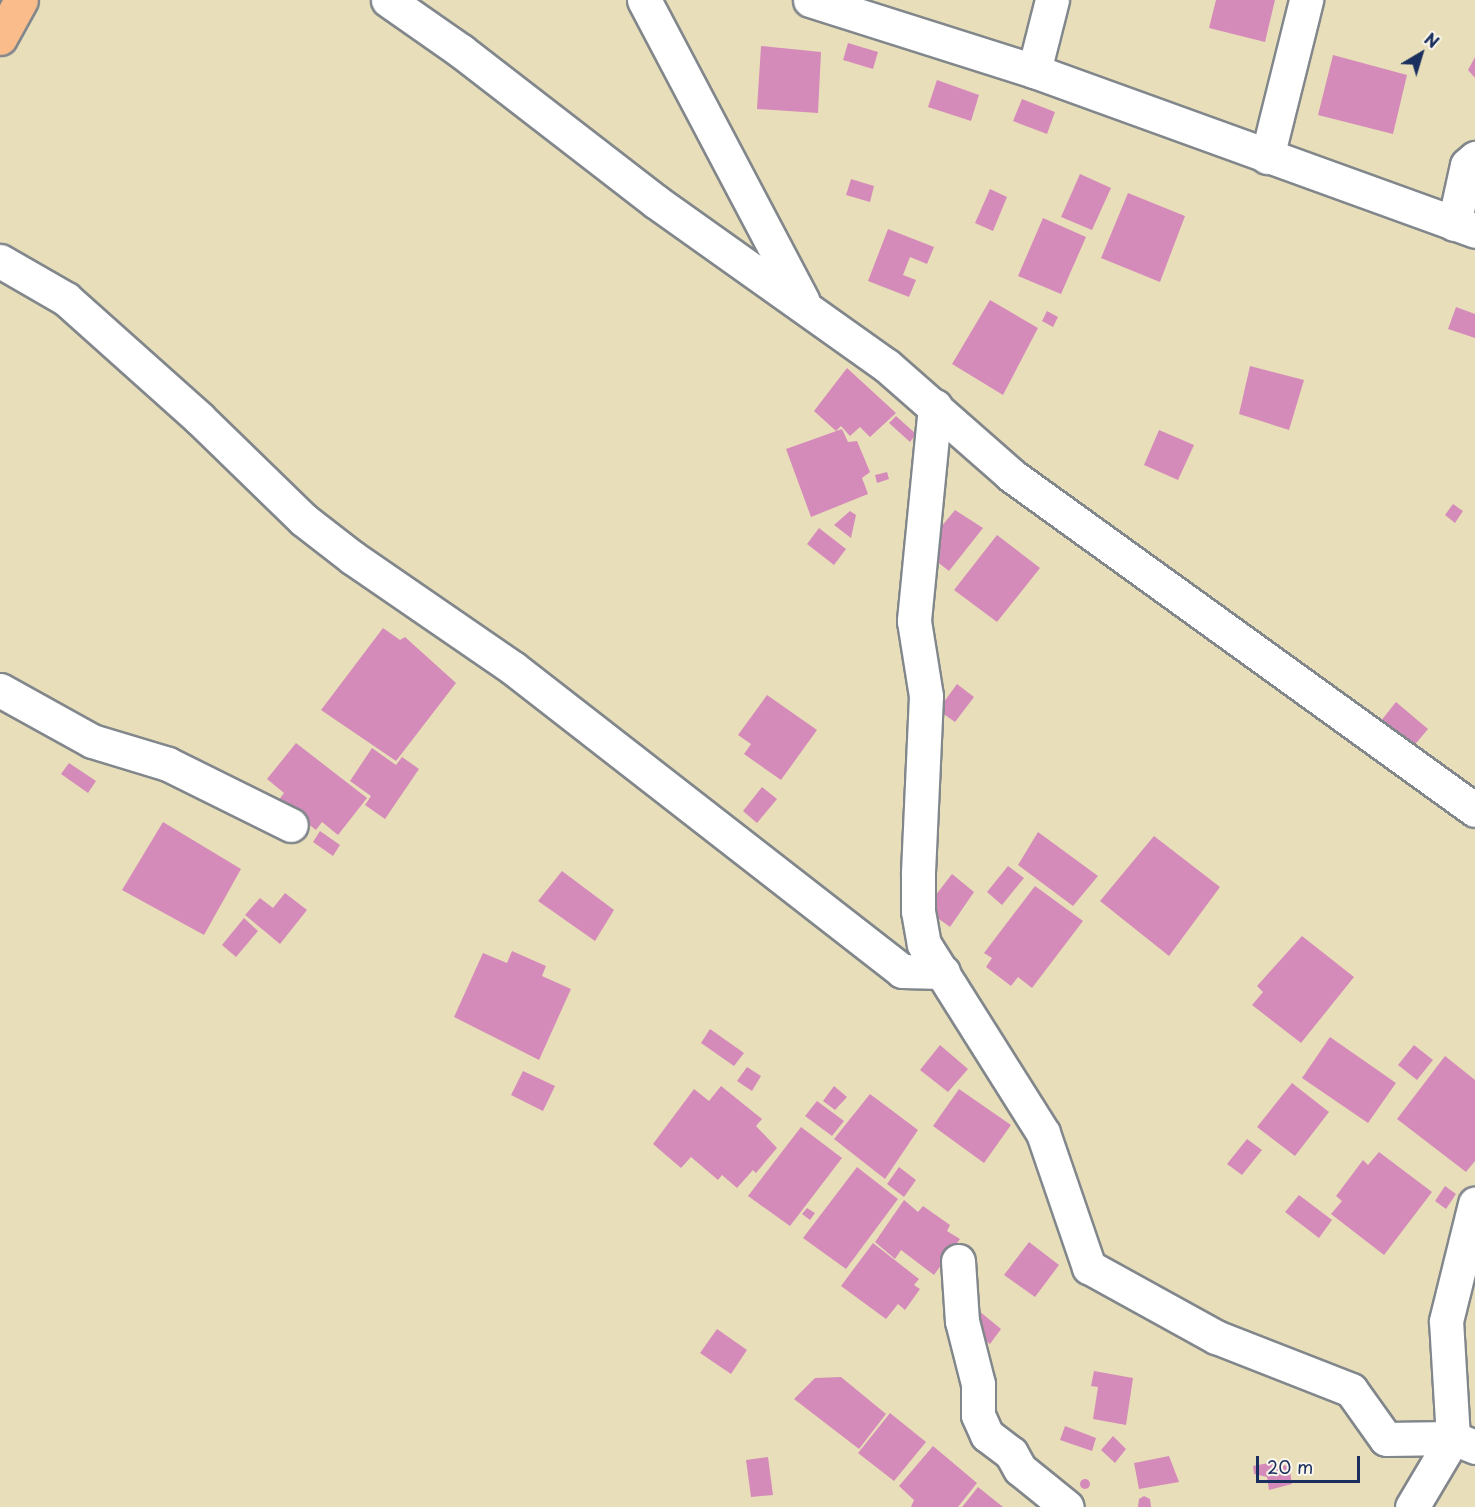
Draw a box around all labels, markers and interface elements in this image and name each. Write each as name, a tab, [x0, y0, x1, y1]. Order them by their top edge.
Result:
north arrow	[1391, 24, 1451, 84]
text: N	[1420, 26, 1444, 53]
scale bar	[1259, 1444, 1362, 1482]
text: 20 m	[1267, 1453, 1313, 1480]

